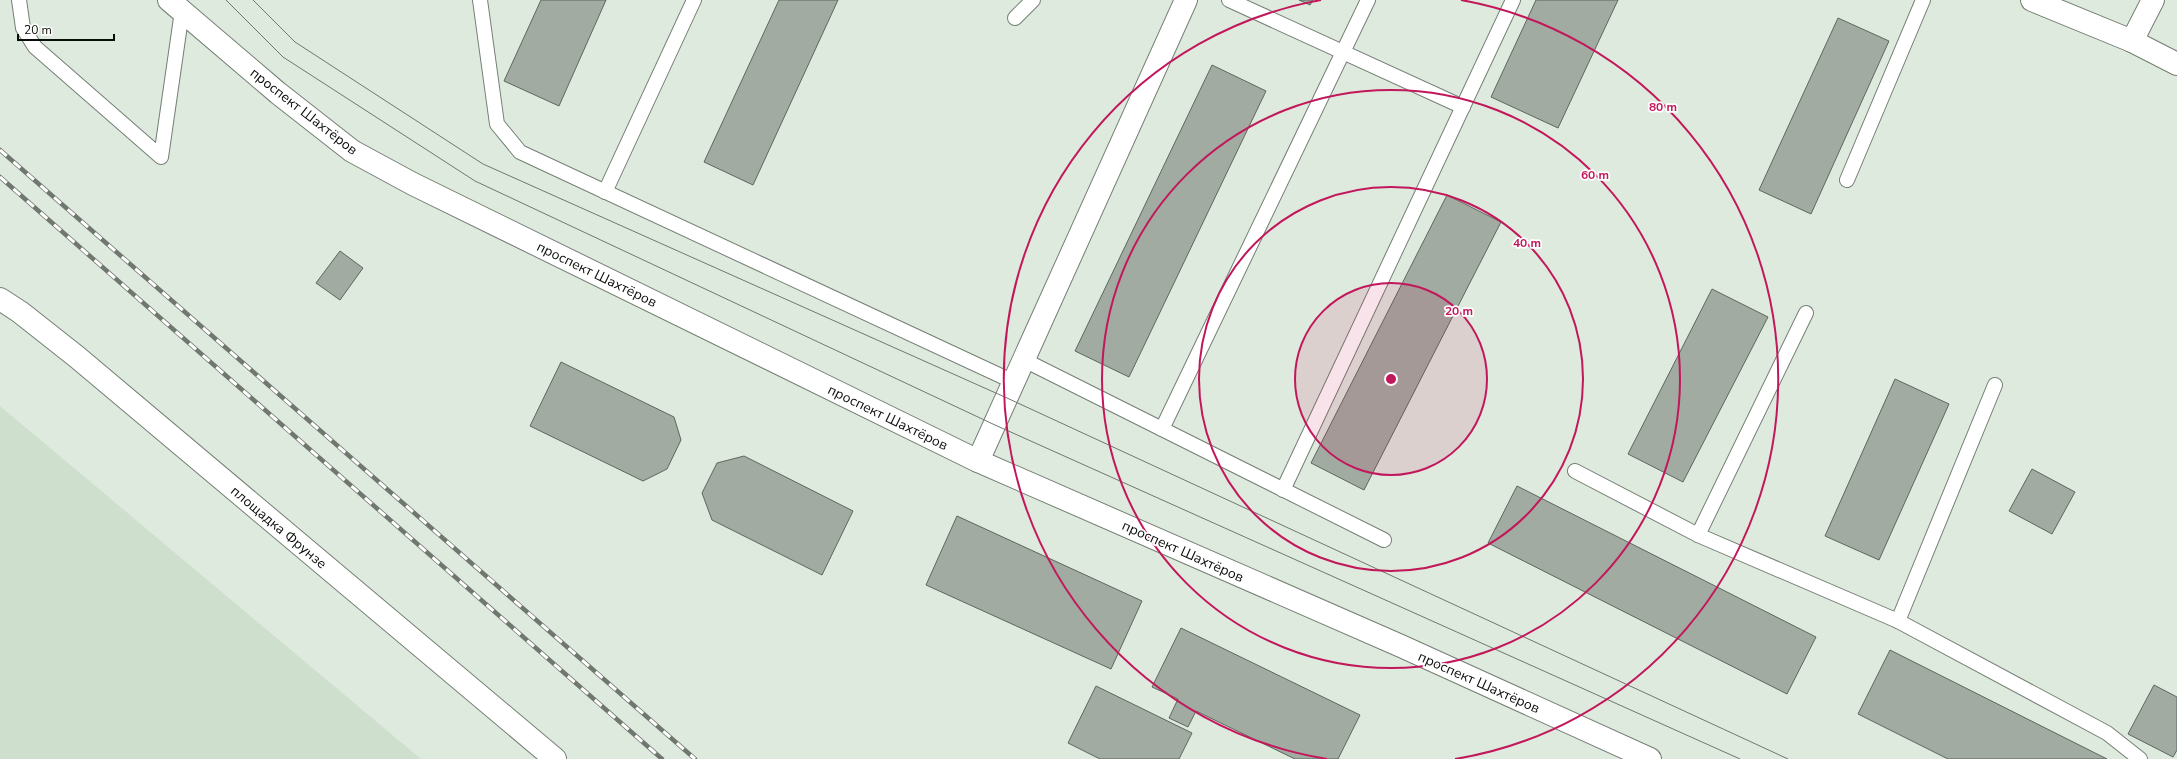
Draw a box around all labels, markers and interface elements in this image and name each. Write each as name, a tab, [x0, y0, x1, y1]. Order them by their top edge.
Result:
scale bar	[18, 16, 114, 42]
text: 20 m	[24, 22, 52, 38]
street label: проспект Шахтёров	[246, 63, 362, 160]
text: 80 m	[1649, 99, 1677, 115]
text: 60 m	[1581, 167, 1609, 183]
text: 40 m	[1513, 235, 1541, 251]
street label: проспект Шахтёров	[534, 237, 660, 312]
text: 20 m	[1445, 303, 1473, 319]
centre of rings	[1384, 372, 1398, 386]
street label: проспект Шахтёров	[825, 380, 951, 455]
street label: площадка Фрунзе	[227, 481, 331, 573]
street label: проспект Шахтёров	[1119, 516, 1247, 587]
street label: проспект Шахтёров	[1415, 647, 1543, 718]

